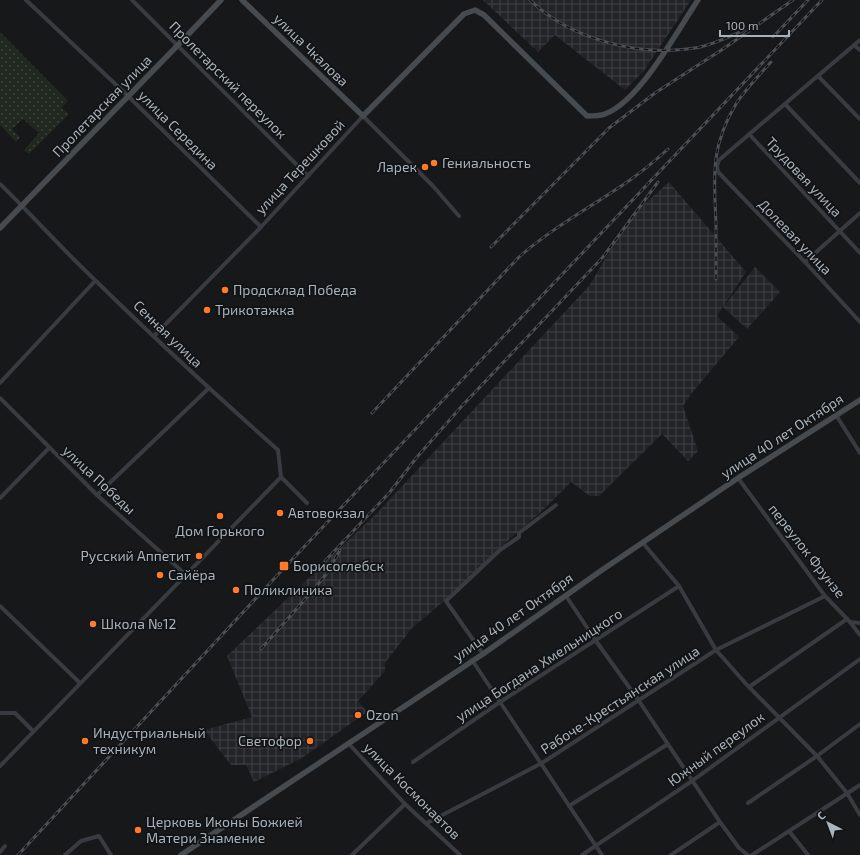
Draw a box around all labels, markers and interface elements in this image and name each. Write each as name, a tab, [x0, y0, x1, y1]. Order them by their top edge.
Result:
street label: улица Чкалова	[270, 10, 352, 90]
scale bar	[720, 12, 789, 38]
street label: Пролетарский переулок	[166, 17, 291, 142]
text: 100 m	[726, 18, 758, 32]
street label: Пролетарская улица	[49, 51, 155, 160]
street label: улица Середина	[135, 86, 222, 173]
street label: улица Терешковой	[252, 116, 348, 217]
street label: Трудовая улица	[763, 133, 846, 220]
place label: Гениальность	[442, 154, 531, 171]
place label: Ларек	[377, 158, 417, 175]
marker: Гениальность	[429, 158, 439, 168]
marker: Ларек	[420, 162, 430, 172]
street label: Долевая улица	[755, 195, 836, 278]
place label: Продсклад Победа	[233, 281, 357, 298]
marker: Продсклад Победа	[220, 285, 230, 295]
street label: Сенная улица	[130, 297, 206, 371]
place label: Трикотажка	[215, 301, 295, 318]
marker: Трикотажка	[202, 305, 212, 315]
street label: улица 40 лет Октября	[717, 390, 846, 482]
street label: улица Победы	[59, 442, 139, 518]
street label: переулок Фрунзе	[765, 500, 849, 601]
place label: Автовокзал	[288, 504, 365, 521]
marker: Автовокзал	[275, 508, 285, 518]
marker: Дом Горького	[215, 511, 225, 521]
place label: Дом Горького	[175, 522, 265, 539]
place label: Русский Аппетит	[81, 547, 191, 564]
marker: Русский Аппетит	[194, 551, 204, 561]
place label: Борисоглебск	[293, 557, 384, 574]
marker: Борисоглебск	[278, 560, 290, 572]
place label: Сайёра	[168, 566, 215, 583]
street label: улица 40 лет Октября	[449, 569, 576, 664]
marker: Сайёра	[155, 570, 165, 580]
place label: Поликлиника	[244, 581, 333, 598]
marker: Поликлиника	[231, 585, 241, 595]
street label: улица Богдана Хмельницкого	[452, 604, 625, 725]
place label: Школа №12	[101, 615, 177, 632]
marker: Школа №12	[88, 619, 98, 629]
street label: Рабоче-Крестьянская улица	[537, 642, 702, 757]
place label: Ozon	[366, 706, 399, 723]
street label: Южный переулок	[664, 708, 768, 789]
marker: Ozon	[353, 710, 363, 720]
place label: Индустриальный техникум	[93, 724, 206, 757]
place label: Светофор	[238, 732, 302, 749]
marker: Индустриальный техникум	[80, 736, 90, 746]
marker: Светофор	[305, 736, 315, 746]
street label: улица Космонавтов	[360, 739, 464, 843]
north arrow	[808, 803, 848, 843]
text: С	[814, 808, 828, 822]
place label: Церковь Иконы Божией Матери Знамение	[146, 813, 303, 846]
marker: Церковь Иконы Божией Матери Знамение	[133, 825, 143, 835]

